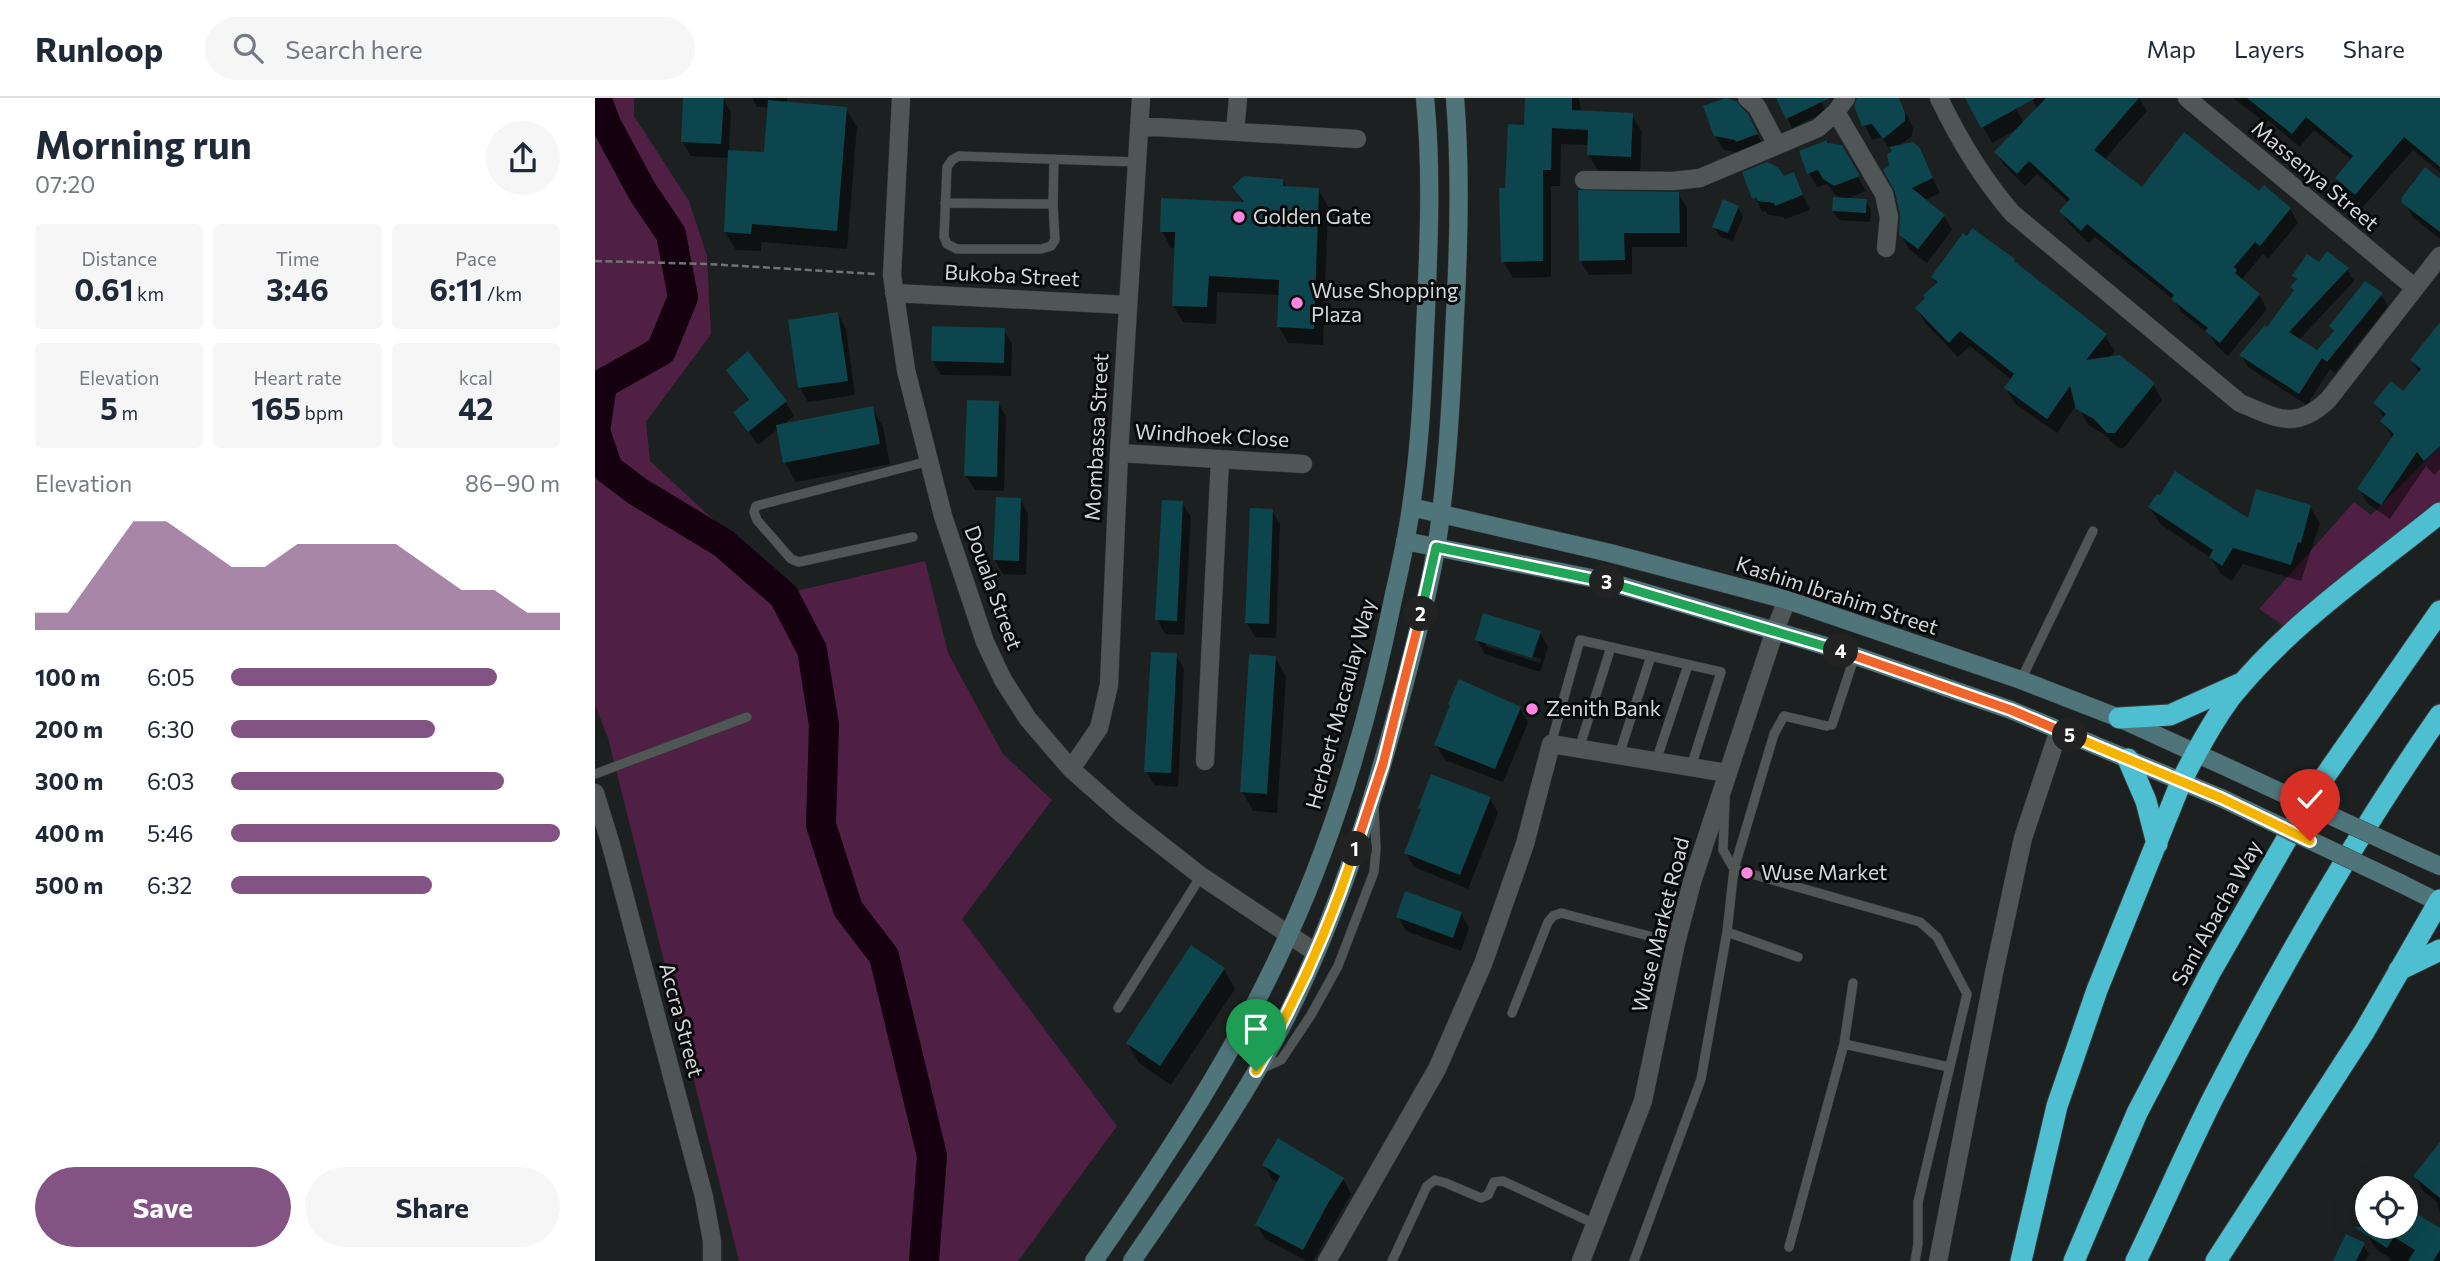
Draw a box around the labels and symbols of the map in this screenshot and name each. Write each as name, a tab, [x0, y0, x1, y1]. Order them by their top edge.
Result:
street label: Massenya Street	[2247, 115, 2384, 235]
place label: Golden Gate	[1253, 203, 1371, 228]
marker: Golden Gate	[1231, 209, 1247, 225]
street label: Bukoba Street	[944, 258, 1080, 291]
place label: Wuse Shopping Plaza	[1311, 277, 1458, 326]
marker: Wuse Shopping Plaza	[1289, 295, 1305, 311]
street label: Mombassa Street	[1079, 352, 1112, 521]
street label: Windhoek Close	[1134, 418, 1290, 451]
street label: Douala Street	[960, 522, 1028, 653]
street label: Kashim Ibrahim Street	[1733, 550, 1942, 639]
pin: 3	[1590, 564, 1625, 600]
street label: Herbert Macaulay Way	[1299, 596, 1380, 811]
pin: 2	[1403, 596, 1439, 632]
pin: 4	[1823, 634, 1859, 668]
place label: Zenith Bank	[1546, 695, 1661, 720]
marker: Zenith Bank	[1524, 701, 1540, 717]
pin: 5	[2053, 718, 2087, 752]
pin	[2280, 769, 2340, 841]
pin: 1	[1337, 832, 1373, 866]
street label: Wuse Market Road	[1626, 835, 1693, 1015]
street label: Sani Abacha Way	[2165, 835, 2266, 989]
place label: Wuse Market	[1761, 859, 1887, 884]
marker: Wuse Market	[1739, 865, 1755, 881]
street label: Accra Street	[655, 960, 710, 1080]
pin	[1226, 999, 1286, 1071]

